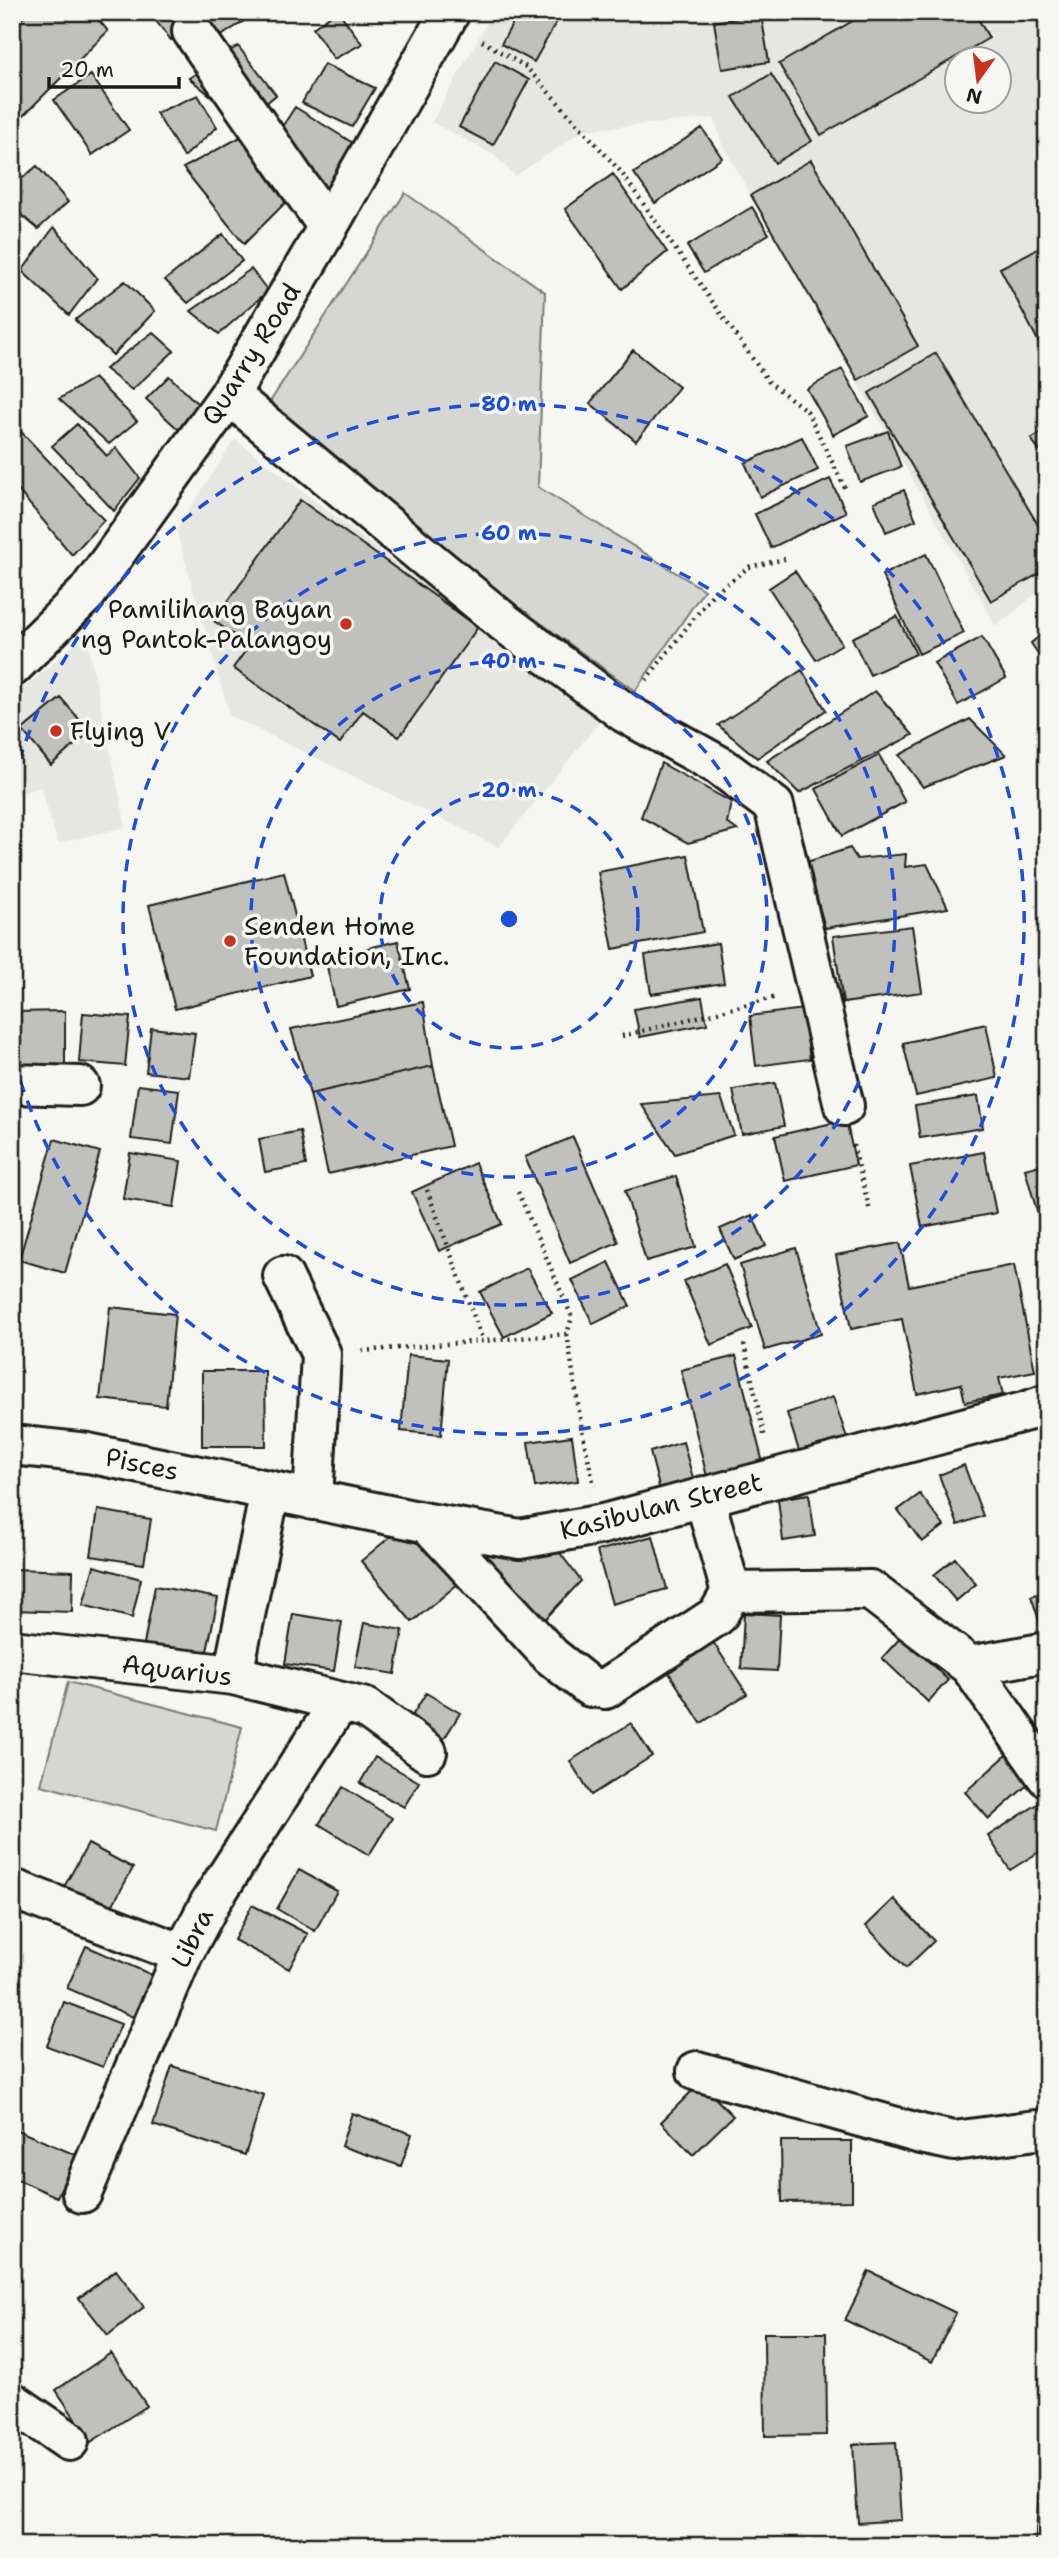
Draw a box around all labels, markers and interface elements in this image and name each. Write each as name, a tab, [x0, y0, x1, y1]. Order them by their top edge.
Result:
scale bar	[49, 46, 178, 90]
north arrow	[944, 46, 1014, 116]
text: 20 m	[60, 56, 114, 84]
text: N	[964, 82, 984, 110]
street label: Quarry Road	[193, 276, 308, 432]
text: 80 m	[481, 390, 537, 418]
text: 60 m	[481, 519, 537, 547]
place label: Pamilihang Bayan ng Pantok-Palangoy	[81, 591, 332, 656]
marker: Pamilihang Bayan ng Pantok-Palangoy	[338, 616, 354, 632]
text: 40 m	[481, 647, 537, 675]
place label: Flying V	[70, 713, 171, 748]
marker: Flying V	[48, 723, 64, 739]
text: 20 m	[481, 776, 537, 804]
centre of rings	[497, 907, 521, 931]
place label: Senden Home Foundation, Inc.	[244, 908, 449, 973]
marker: Senden Home Foundation, Inc.	[222, 933, 238, 949]
street label: Pisces	[102, 1439, 182, 1488]
street label: Kasibulan Street	[556, 1463, 766, 1548]
street label: Aquarius	[120, 1645, 234, 1694]
street label: Libra	[162, 1902, 221, 1974]

